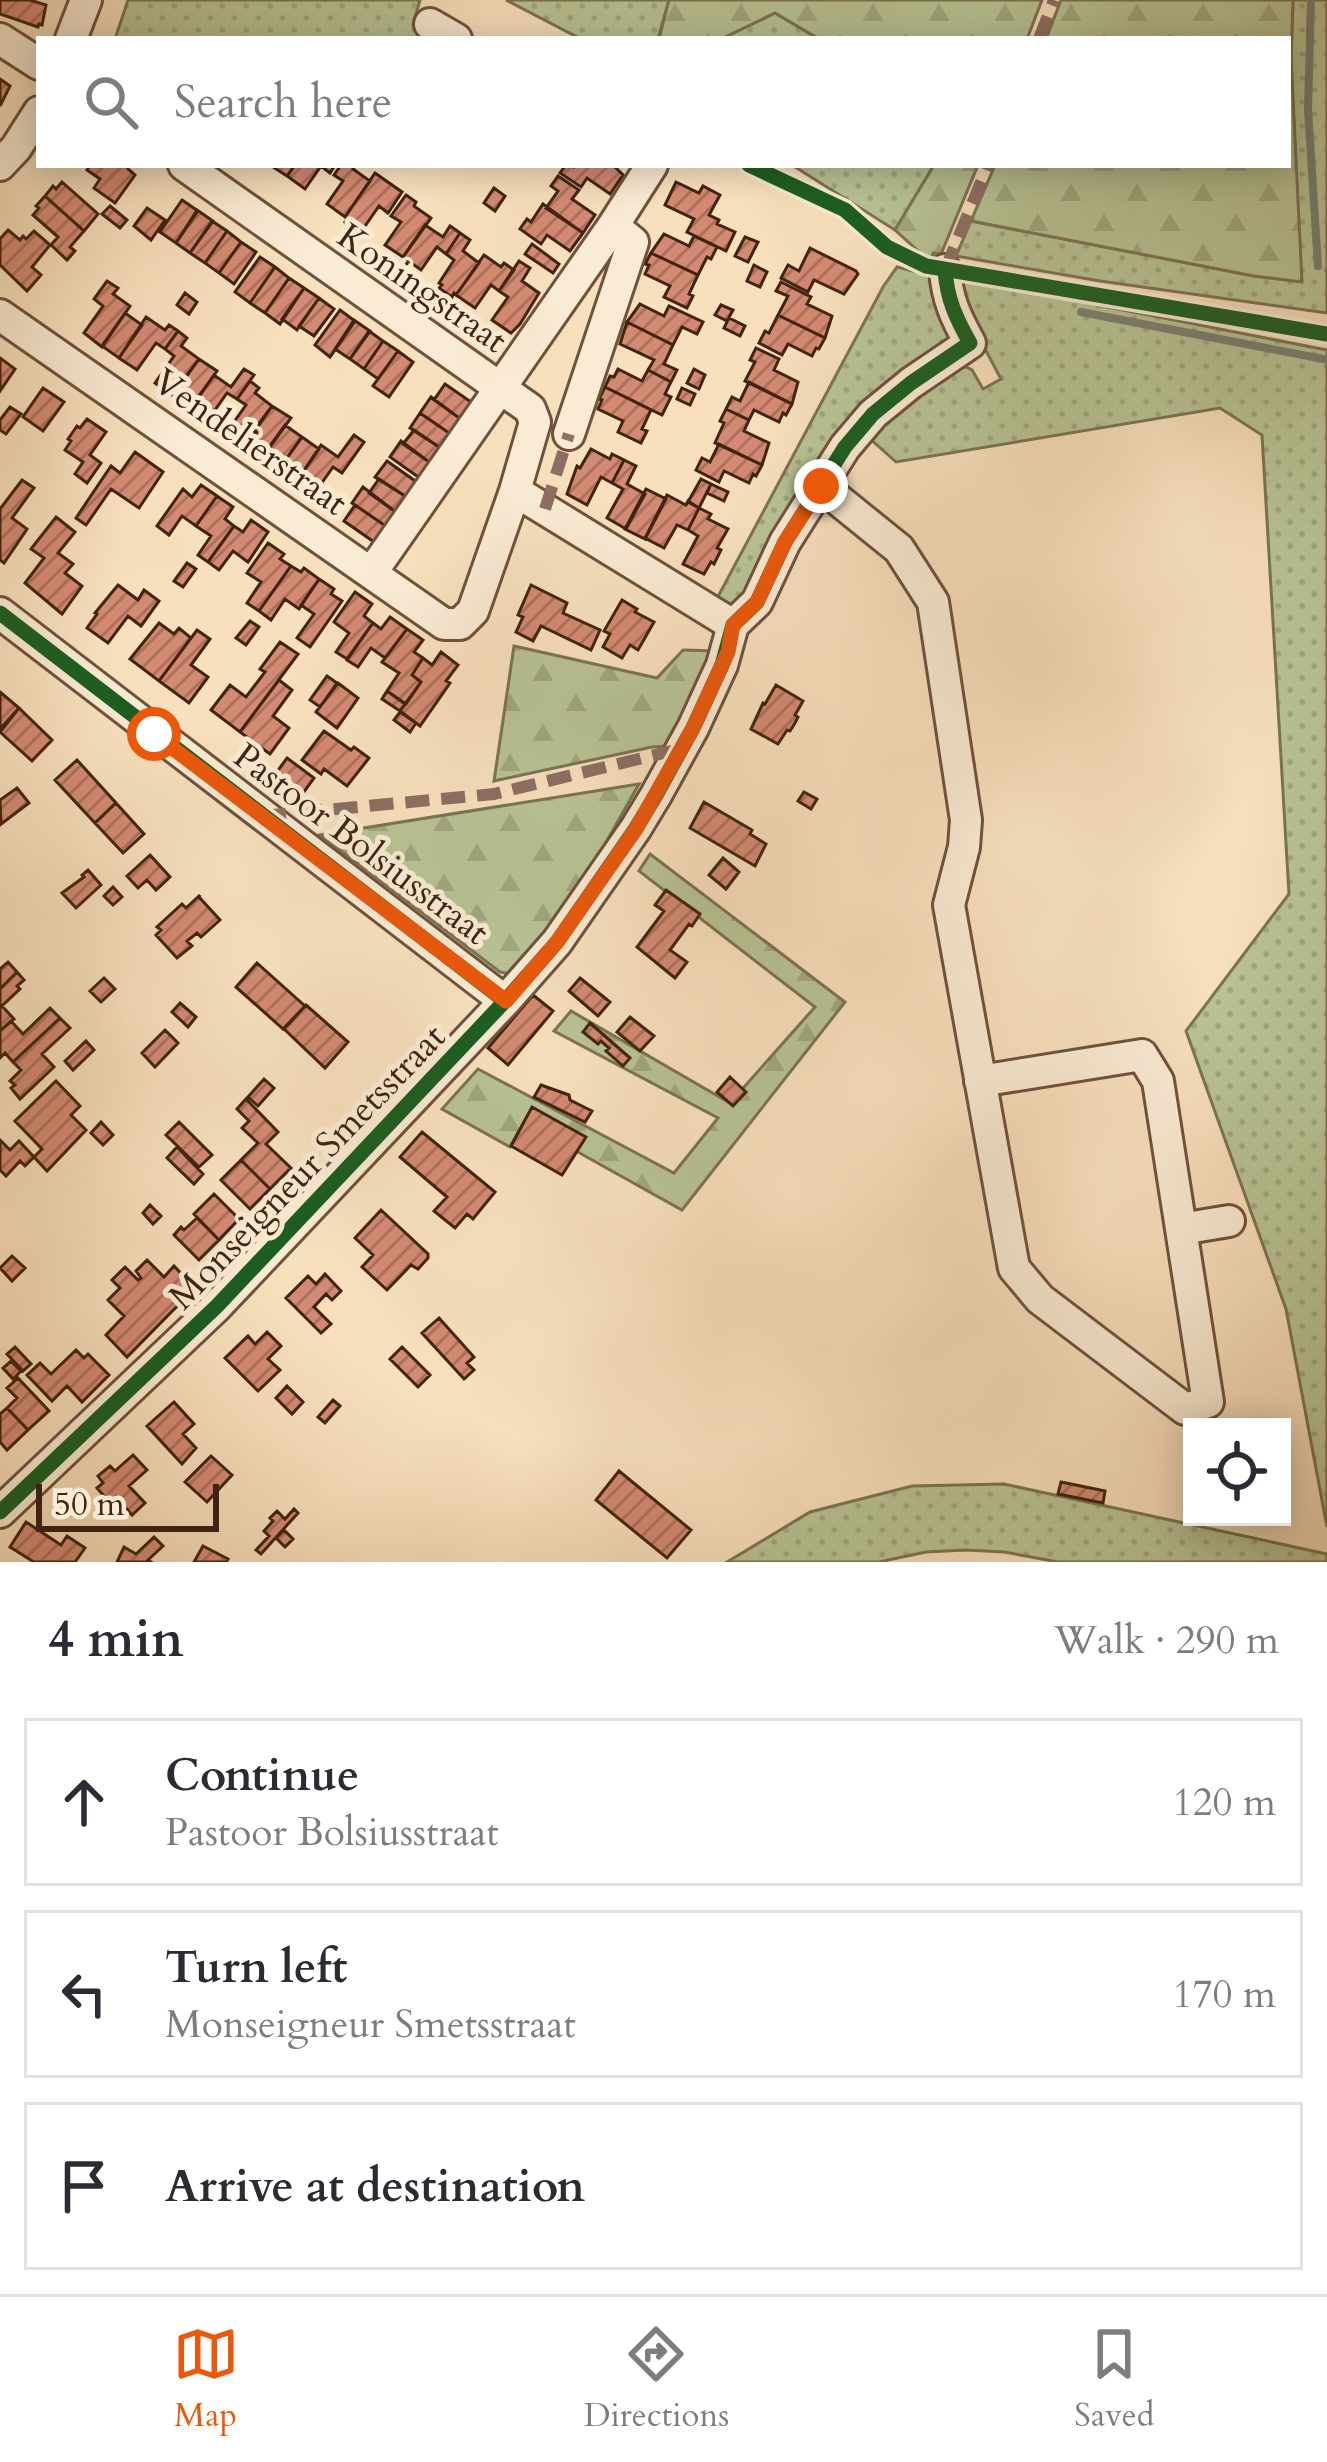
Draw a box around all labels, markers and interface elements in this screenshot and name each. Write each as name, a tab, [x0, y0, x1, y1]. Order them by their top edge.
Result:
search box	[36, 36, 1291, 168]
icon: search	[78, 69, 144, 135]
text: Search here	[174, 72, 392, 133]
street label: Koningstraat	[328, 212, 517, 365]
street label: Vendelierstraat	[143, 357, 357, 527]
route end	[794, 459, 848, 513]
route start	[127, 707, 181, 761]
street label: Pastoor Bolsiusstraat	[223, 732, 499, 956]
street label: Monseigneur Smetsstraat	[158, 1014, 456, 1320]
map controls	[1183, 1418, 1291, 1526]
button: locate	[1183, 1418, 1291, 1526]
scale bar	[36, 1478, 219, 1531]
text: 50 m	[54, 1482, 125, 1527]
text: 4 min	[48, 1605, 184, 1675]
text: Walk · 290 m	[1054, 1614, 1279, 1667]
text: Continue	[165, 1745, 359, 1806]
icon: ahead	[51, 1769, 117, 1835]
text: 120 m	[1173, 1776, 1276, 1829]
text: Pastoor Bolsiusstraat	[165, 1806, 499, 1859]
text: Turn left	[165, 1937, 347, 1998]
icon: left	[51, 1961, 117, 2027]
text: 170 m	[1173, 1968, 1276, 2021]
text: Monseigneur Smetsstraat	[165, 1998, 576, 2051]
icon: arrive	[51, 2153, 117, 2219]
text: Arrive at destination	[165, 2156, 585, 2217]
tab: Map	[173, 2321, 239, 2438]
tab: Directions	[584, 2321, 729, 2438]
tab: Saved	[1074, 2321, 1154, 2438]

